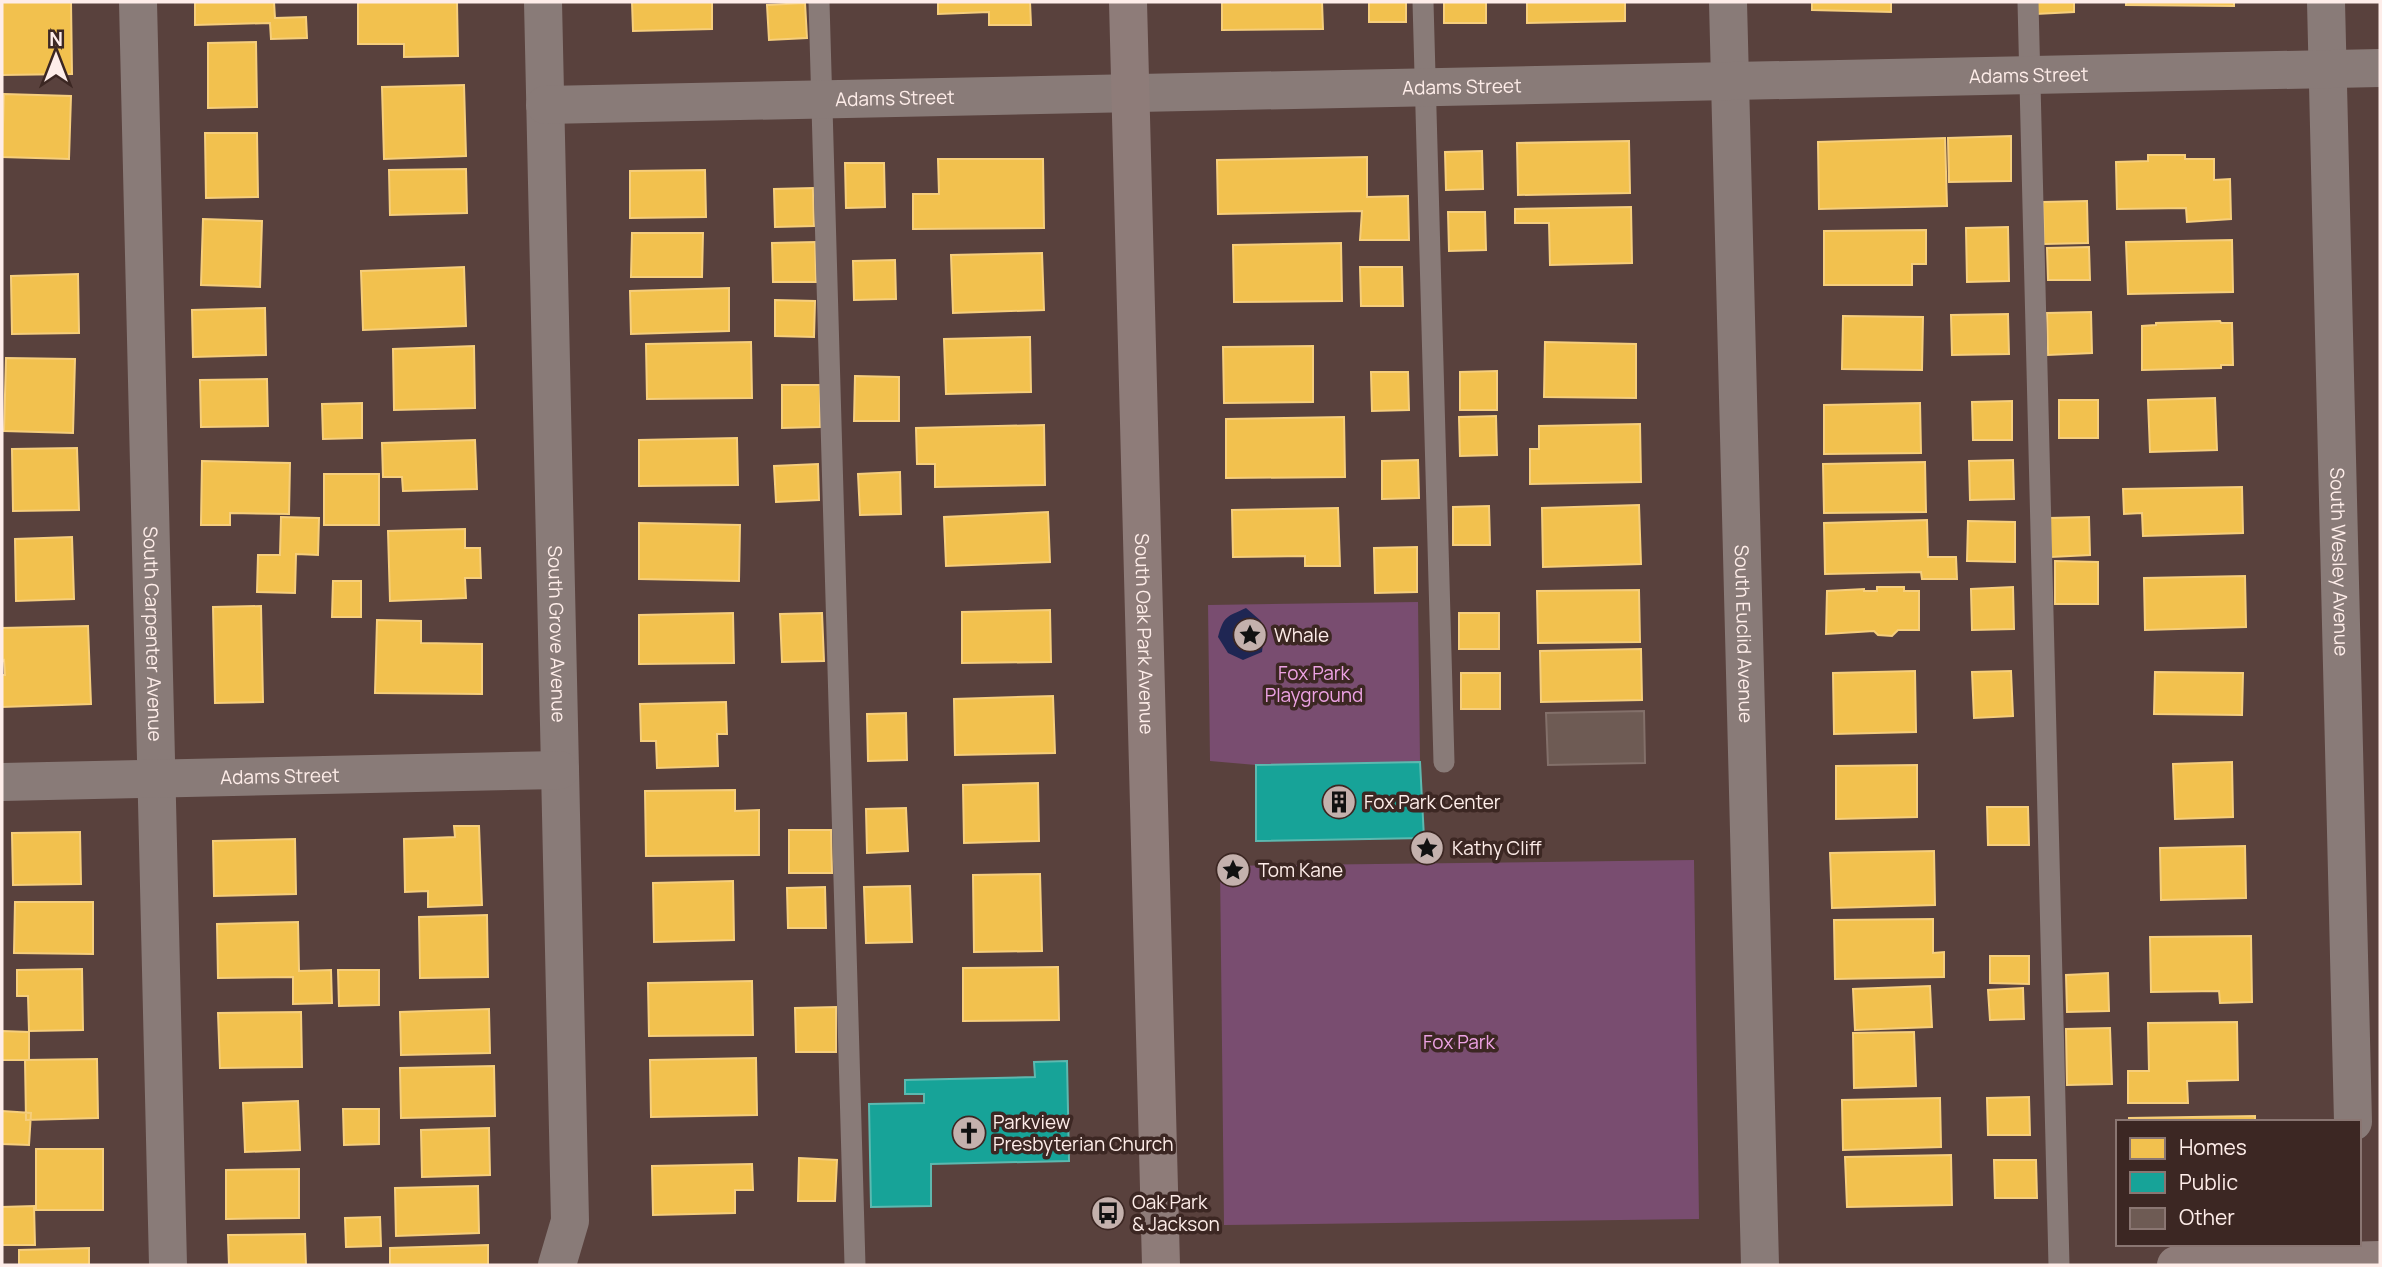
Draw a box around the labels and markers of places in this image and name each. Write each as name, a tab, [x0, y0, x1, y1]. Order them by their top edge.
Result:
place icon: Whale	[1231, 616, 1269, 654]
place label: Whale	[1274, 622, 1329, 648]
building icon: Fox Park Center	[1320, 783, 1358, 821]
place label: Fox Park Center	[1364, 789, 1501, 815]
place icon: Kathy Cliff	[1408, 829, 1446, 867]
place label: Kathy Cliff	[1452, 835, 1542, 861]
place icon: Tom Kane	[1214, 851, 1252, 889]
place label: Tom Kane	[1258, 857, 1343, 883]
place label: Parkview Presbyterian Church	[993, 1109, 1174, 1157]
church icon: Parkview Presbyterian Church	[950, 1114, 988, 1152]
place label: Oak Park & Jackson	[1132, 1189, 1220, 1237]
bus stop icon: Oak Park & Jackson	[1089, 1194, 1127, 1232]

